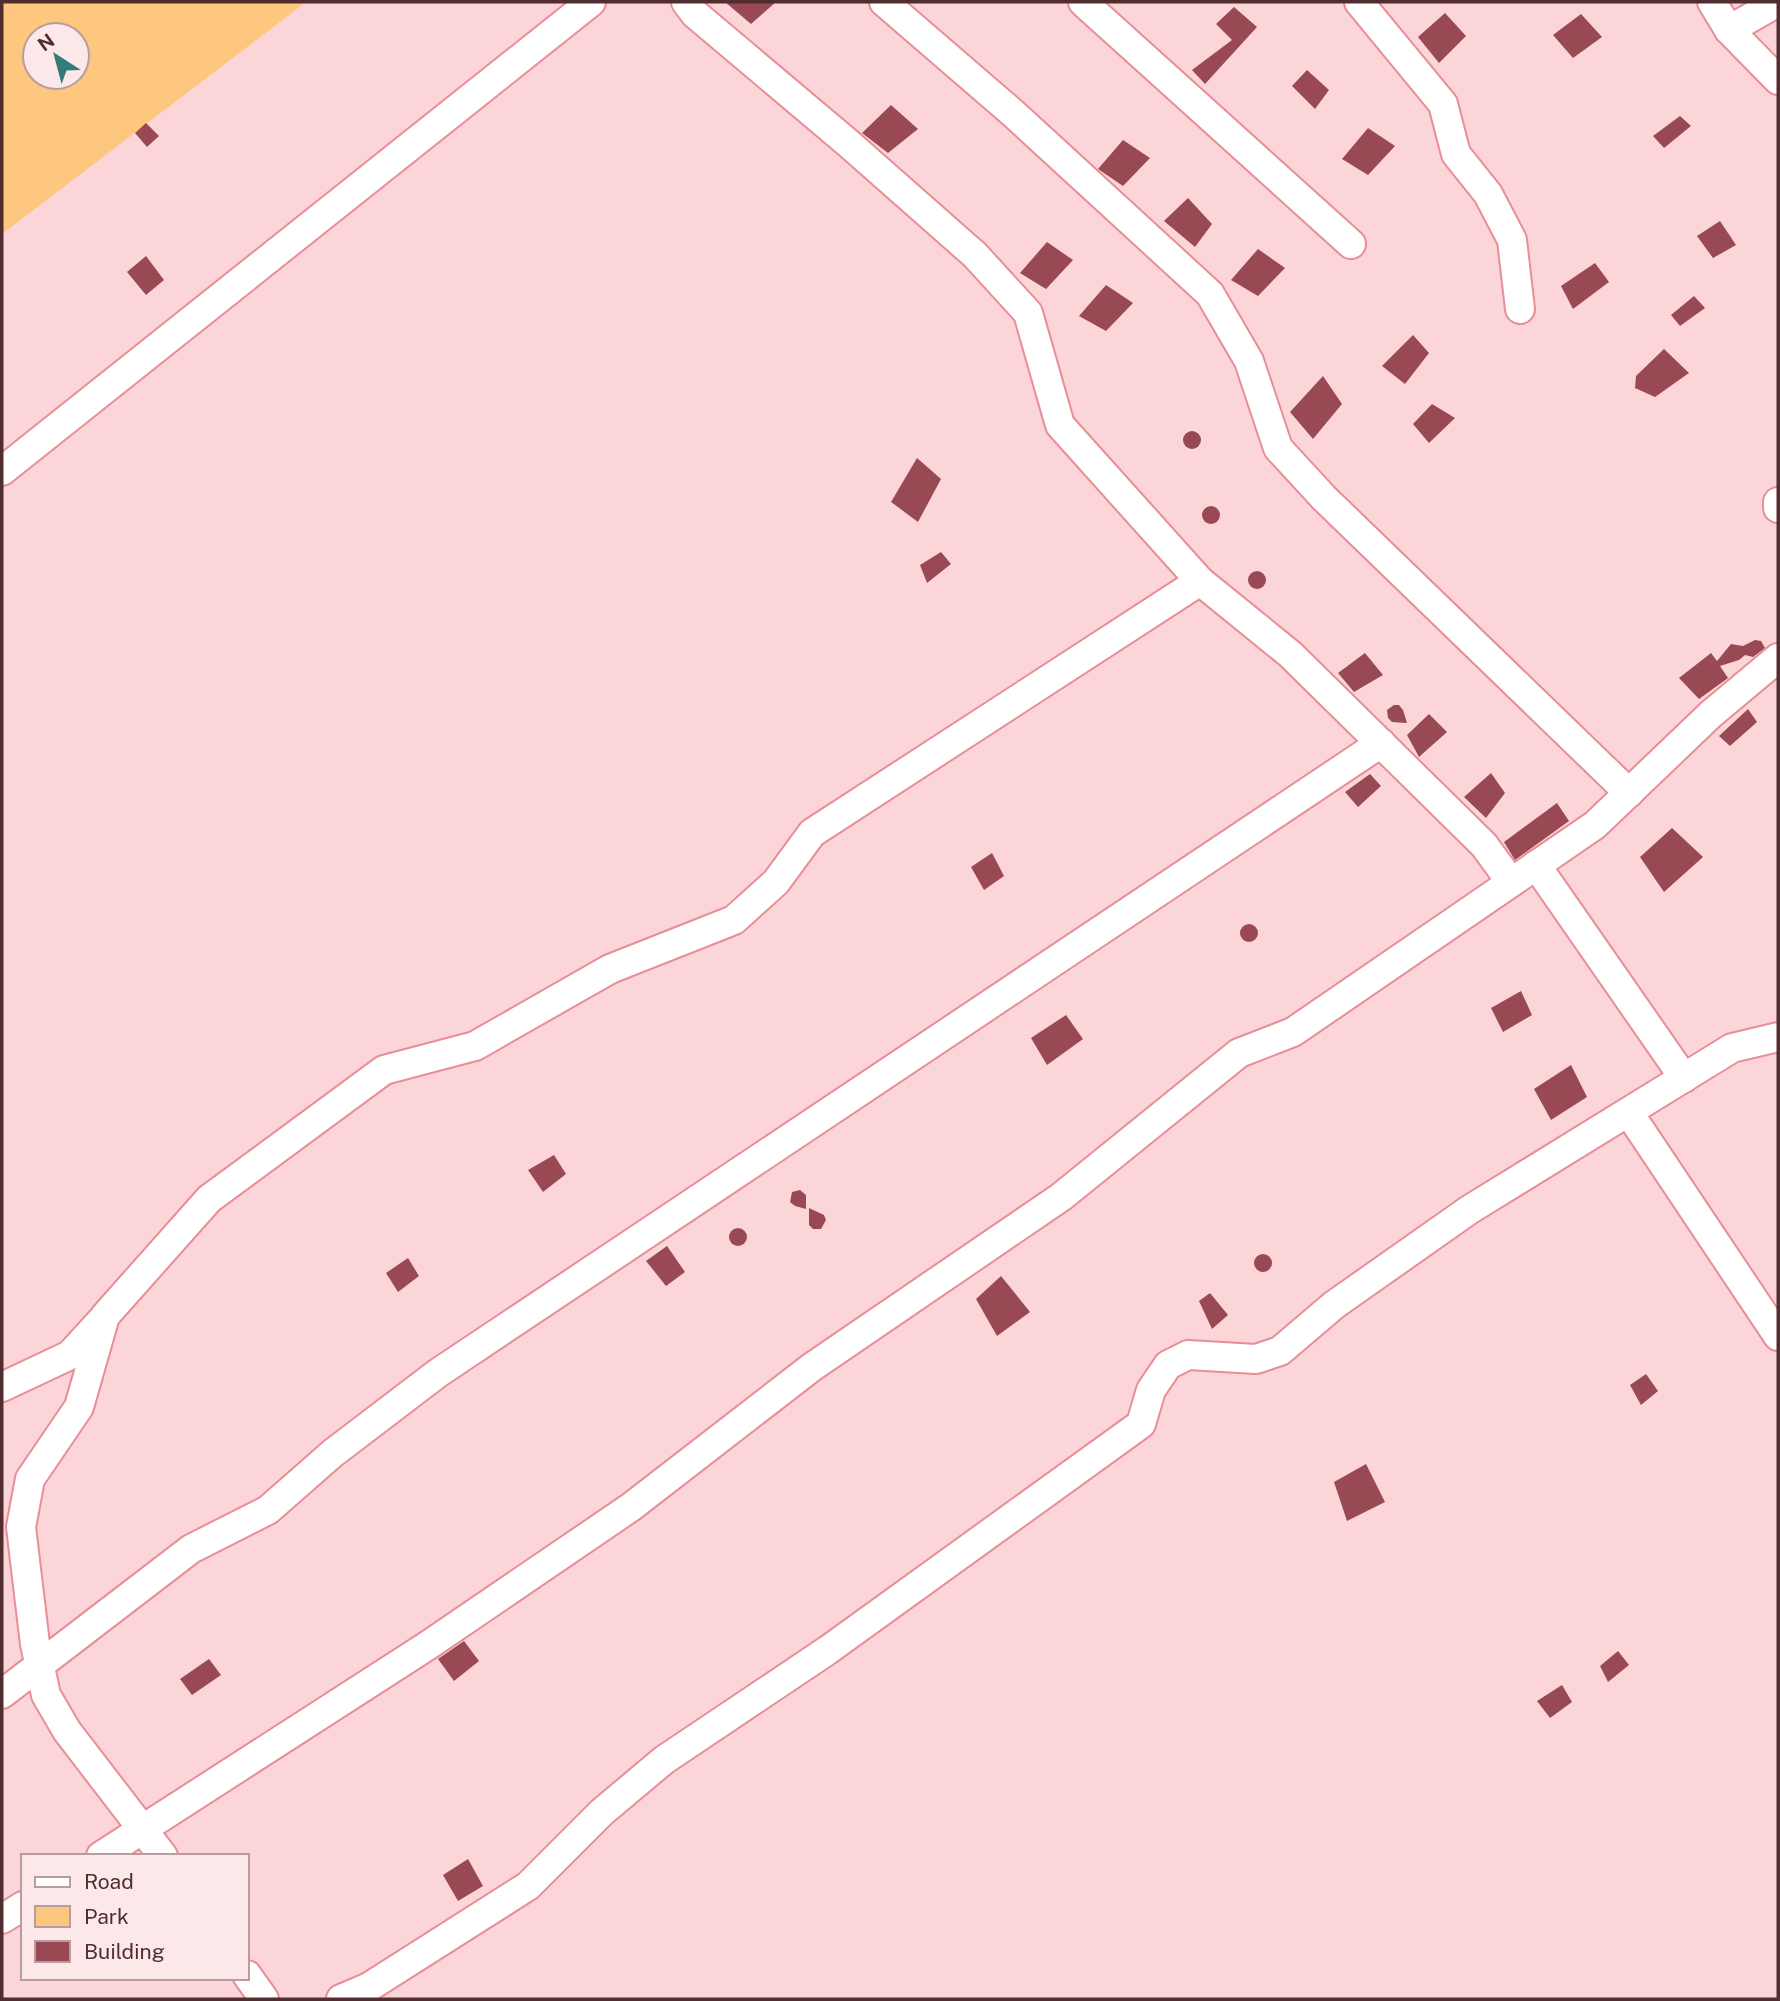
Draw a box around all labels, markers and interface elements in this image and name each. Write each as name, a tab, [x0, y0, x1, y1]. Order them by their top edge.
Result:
north arrow	[21, 21, 91, 91]
text: N	[34, 29, 58, 56]
legend	[21, 1854, 248, 1980]
text: Road	[84, 1869, 134, 1894]
text: Park	[84, 1904, 129, 1929]
text: Building	[84, 1939, 165, 1964]

